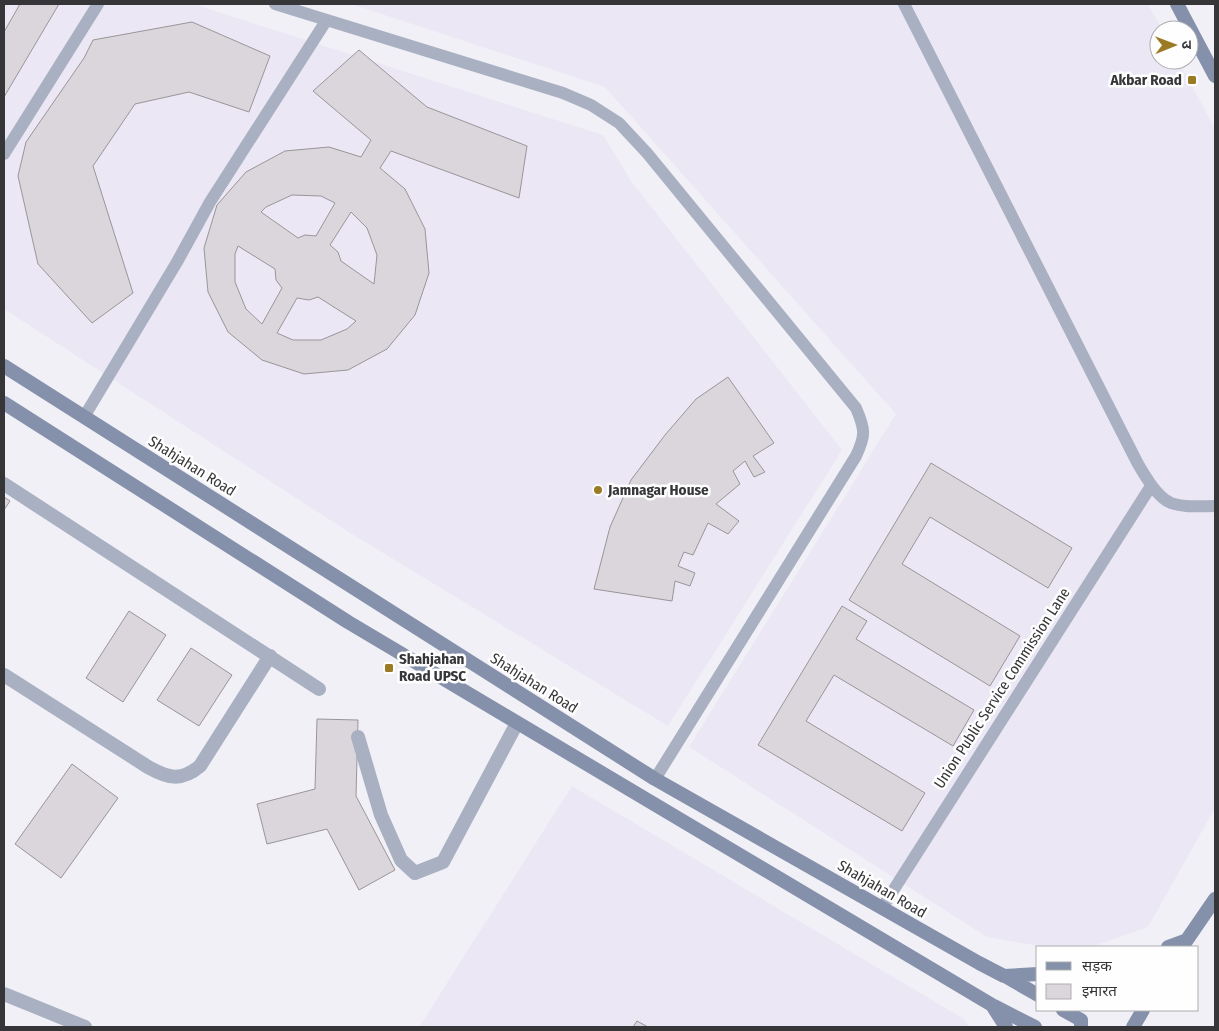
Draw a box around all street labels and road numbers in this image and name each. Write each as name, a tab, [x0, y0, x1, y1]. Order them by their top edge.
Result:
street label: Shahjahan Road	[145, 432, 239, 500]
street label: Union Public Service Commission Lane	[930, 584, 1074, 792]
street label: Shahjahan Road	[487, 649, 581, 717]
street label: Shahjahan Road	[834, 856, 930, 922]

